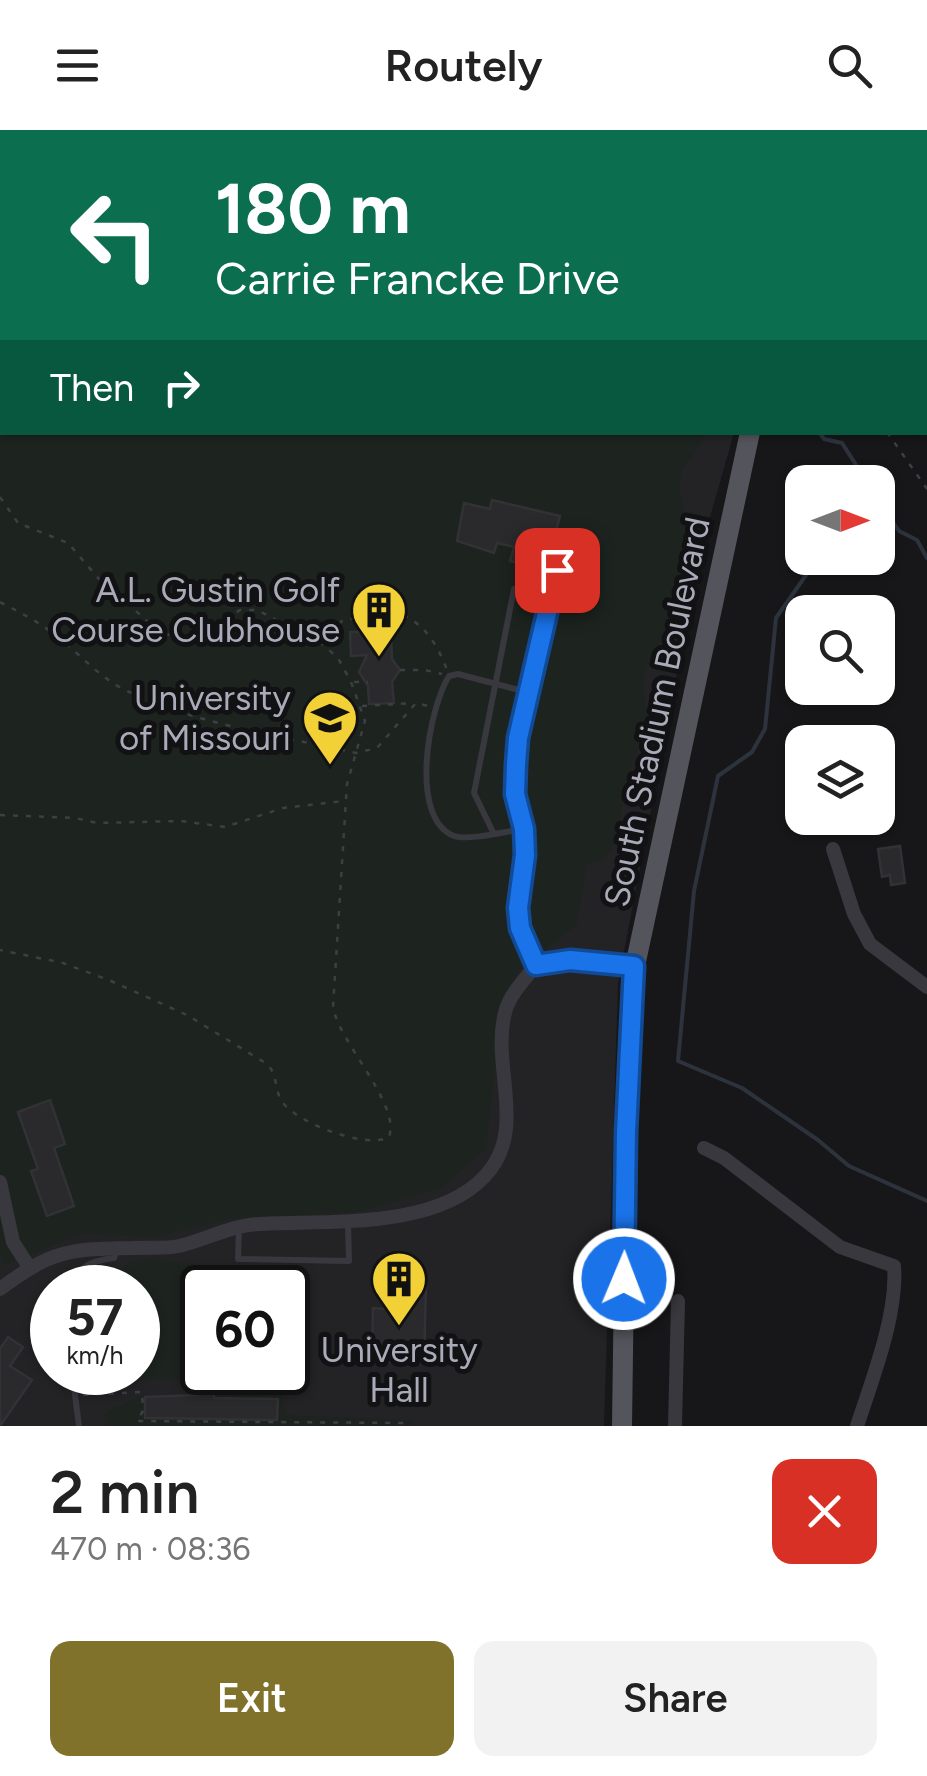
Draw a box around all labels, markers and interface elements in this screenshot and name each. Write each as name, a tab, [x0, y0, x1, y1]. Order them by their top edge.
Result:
icon: menu	[50, 38, 105, 93]
text: Routely	[384, 38, 543, 92]
icon: search	[822, 38, 877, 93]
text: 180 m	[215, 166, 410, 251]
icon: left	[50, 170, 180, 300]
text: Carrie Francke Drive	[215, 251, 620, 305]
icon: right	[154, 360, 209, 415]
text: Then	[50, 365, 134, 411]
north arrow	[785, 465, 895, 575]
map controls	[785, 465, 895, 835]
street label: South Stadium Boulevard	[595, 513, 719, 911]
pin	[515, 528, 600, 613]
icon: arrive	[530, 543, 585, 598]
place label: A.L. Gustin Golf Course Clubhouse	[51, 569, 340, 651]
building icon: A.L. Gustin Golf Course Clubhouse	[349, 580, 409, 659]
button: search	[785, 595, 895, 705]
place label: University of Missouri	[119, 677, 292, 759]
school or university icon: University of Missouri	[300, 688, 360, 767]
button: layers	[785, 725, 895, 835]
position arrow	[572, 1227, 676, 1331]
building icon: University Hall	[369, 1249, 429, 1328]
speed limit sign: 60	[180, 1265, 310, 1395]
text: 57	[67, 1287, 123, 1348]
place label: University Hall	[320, 1329, 478, 1411]
text: km/h	[66, 1340, 124, 1370]
text: 2 min	[50, 1456, 199, 1528]
button: close	[772, 1459, 877, 1564]
text: 470 m · 08:36	[50, 1530, 250, 1568]
button: Exit	[50, 1641, 454, 1756]
button: Share	[474, 1641, 877, 1756]

